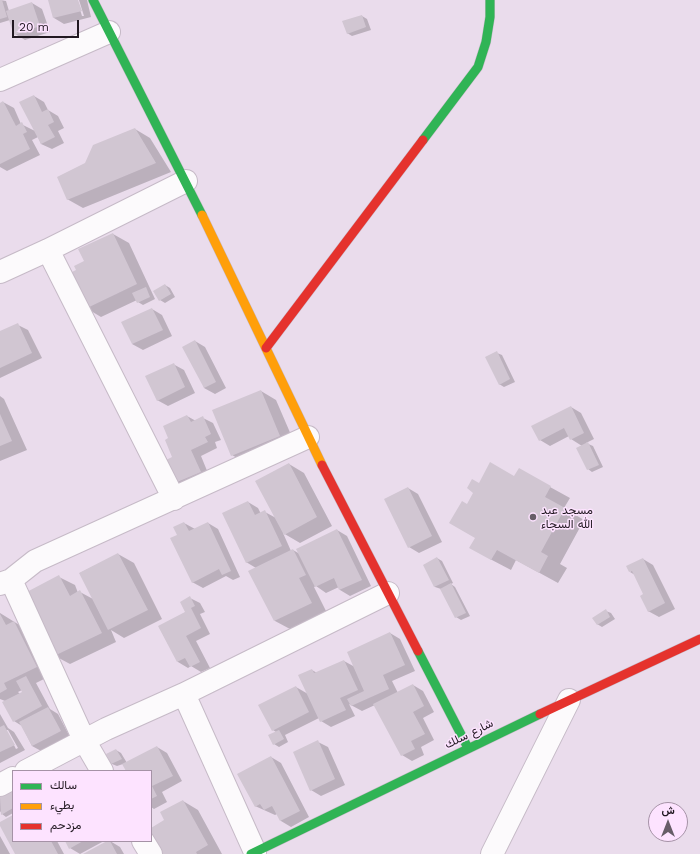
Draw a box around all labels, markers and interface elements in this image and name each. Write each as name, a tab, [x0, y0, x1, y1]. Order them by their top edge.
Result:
scale bar	[14, 12, 81, 38]
text: 20 m	[19, 20, 49, 34]
place label: مسجد عبد الله السجاء	[541, 503, 593, 531]
marker: مسجد عبد الله السجاء	[528, 512, 538, 522]
street label: شارع سلك	[442, 716, 496, 752]
legend	[12, 770, 152, 842]
text: سالك	[50, 778, 77, 792]
text: بطيء	[50, 798, 74, 812]
north arrow	[648, 802, 688, 842]
text: ش	[661, 804, 675, 817]
text: مزدحم	[50, 818, 81, 832]

